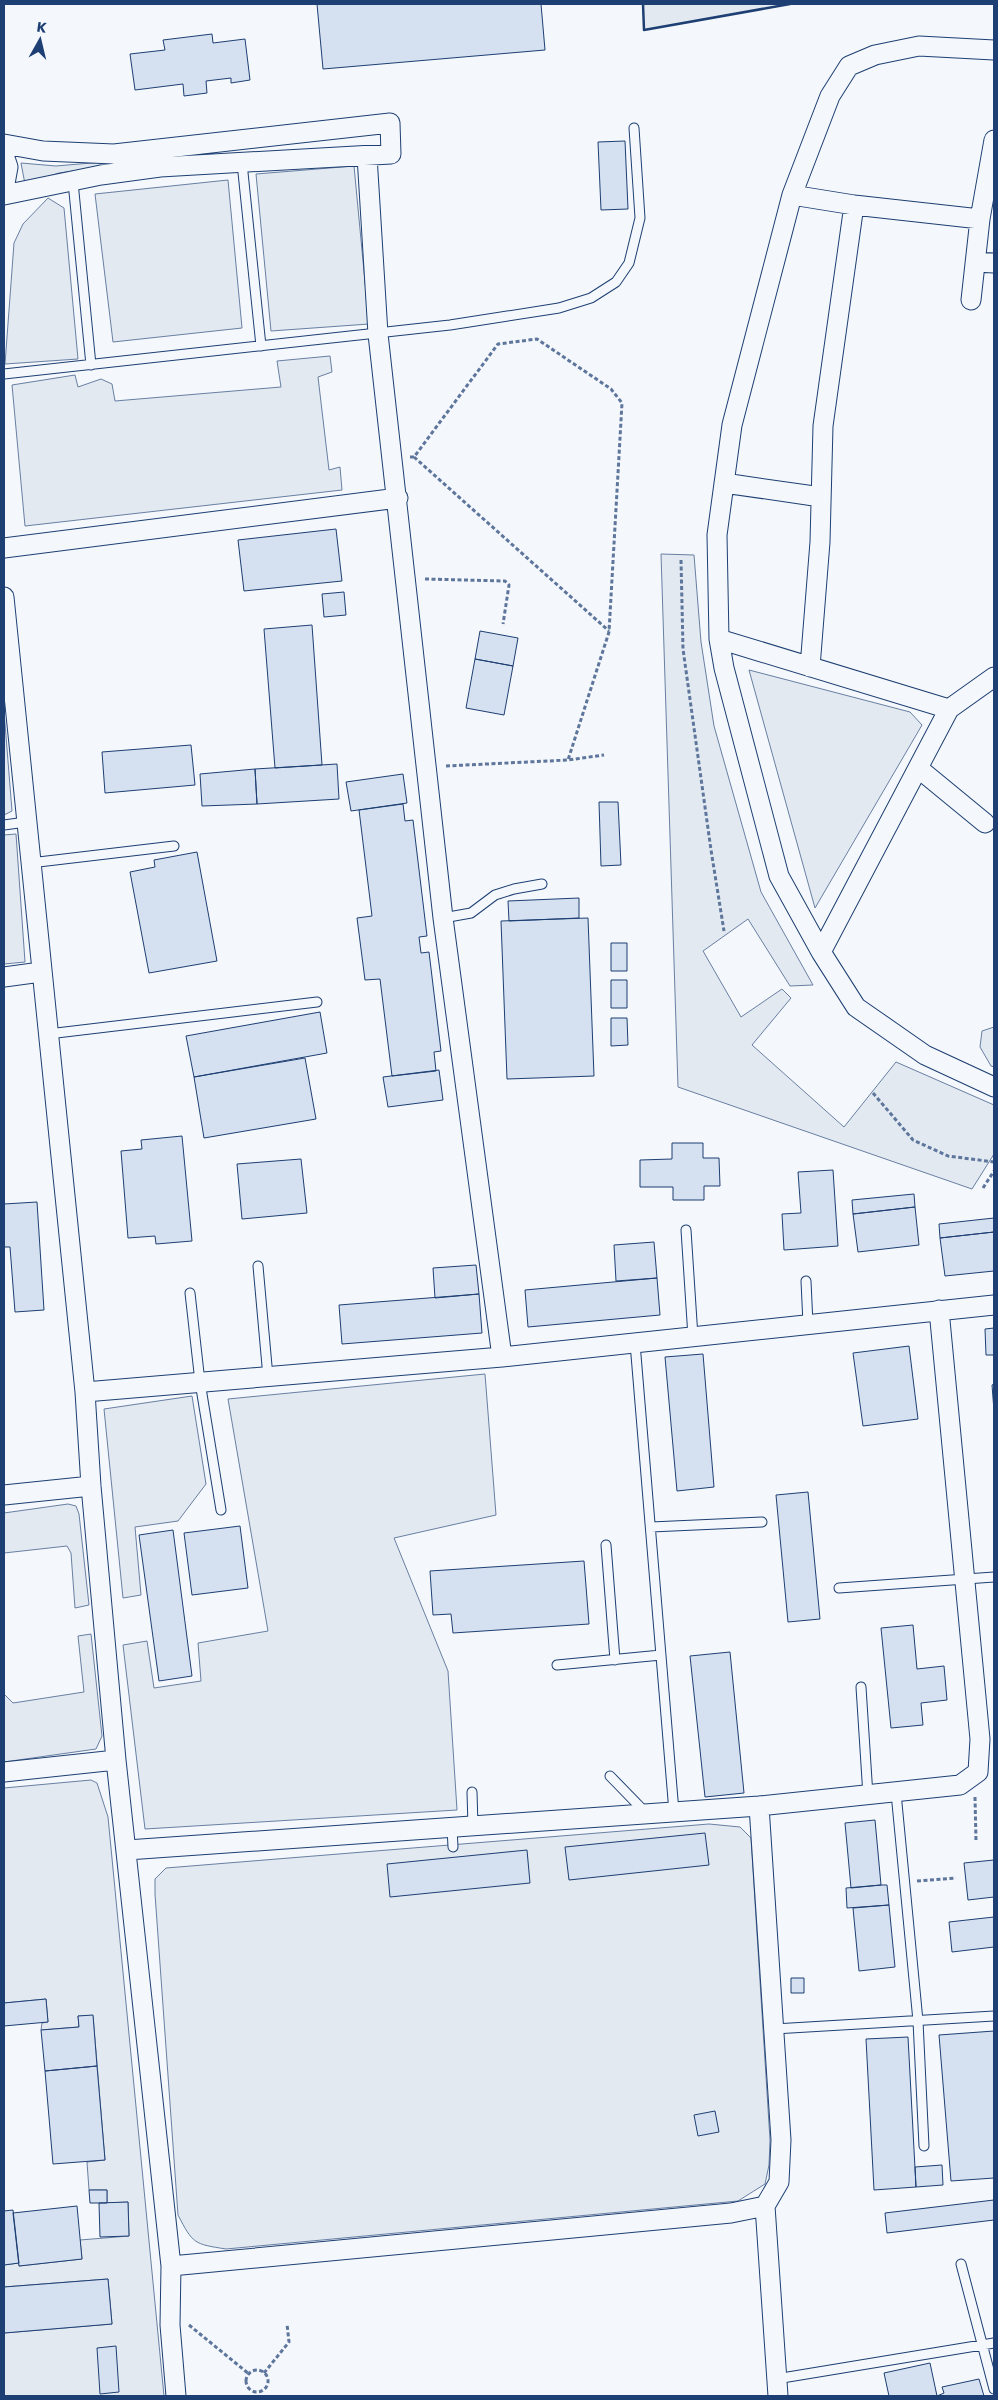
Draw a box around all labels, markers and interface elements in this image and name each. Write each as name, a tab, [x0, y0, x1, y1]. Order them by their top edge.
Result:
north arrow	[15, 15, 65, 65]
text: K	[36, 17, 48, 38]

